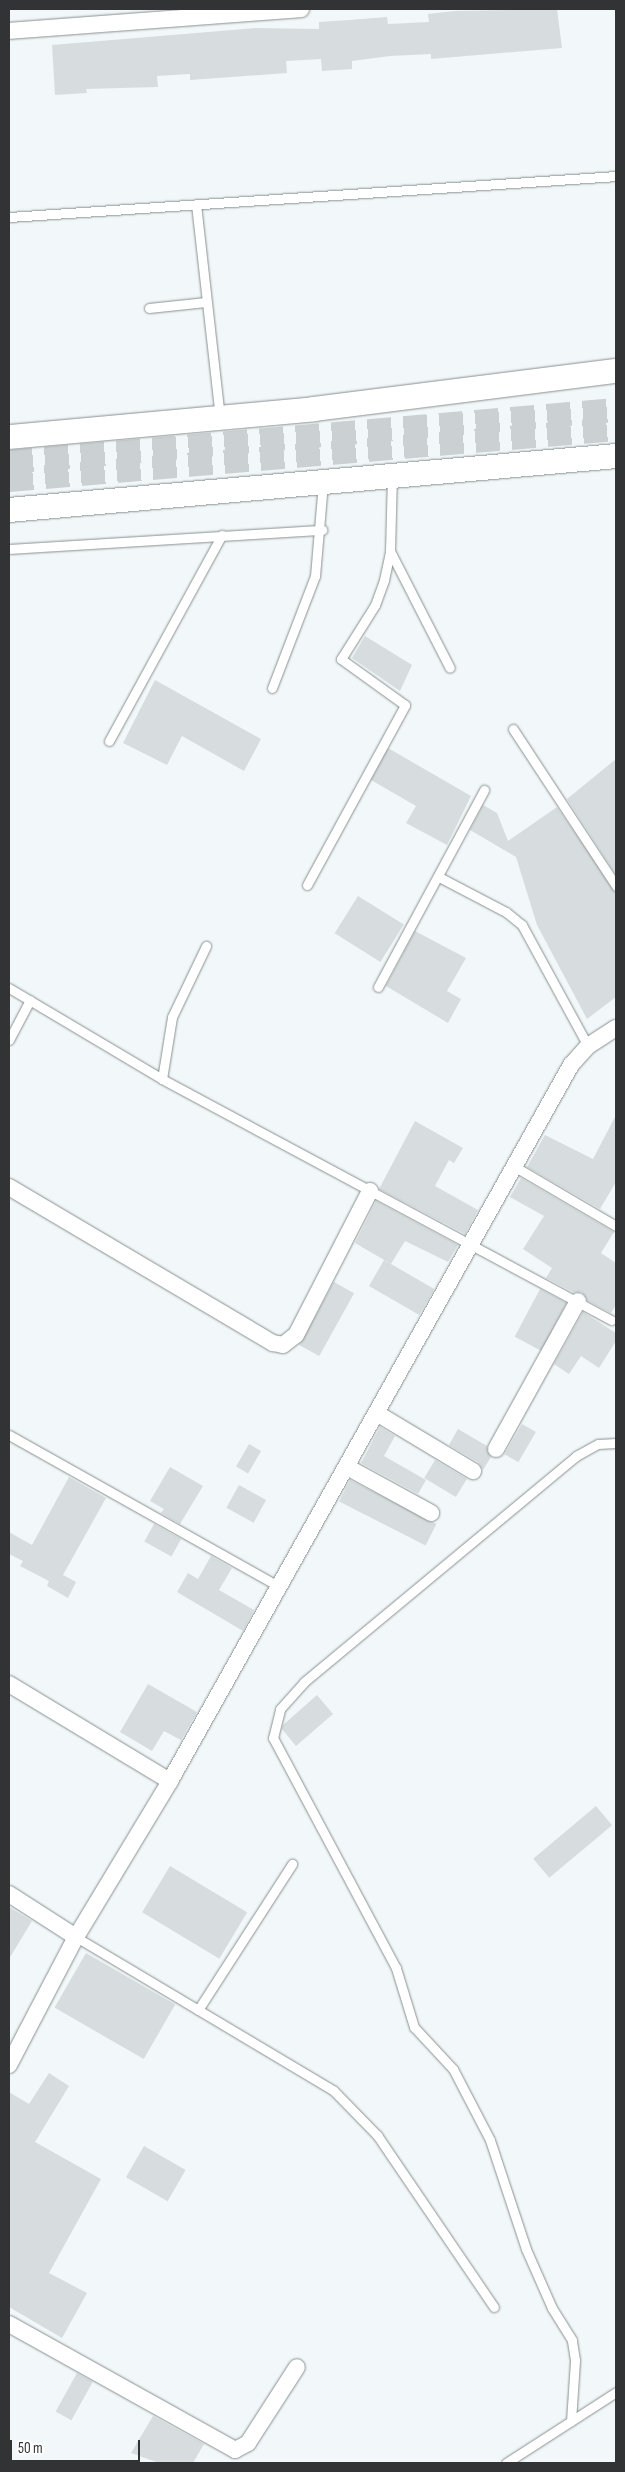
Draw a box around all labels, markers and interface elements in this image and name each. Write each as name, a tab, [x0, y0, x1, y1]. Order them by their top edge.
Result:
scale bar	[12, 2430, 142, 2462]
text: 50 m	[18, 2439, 43, 2458]

